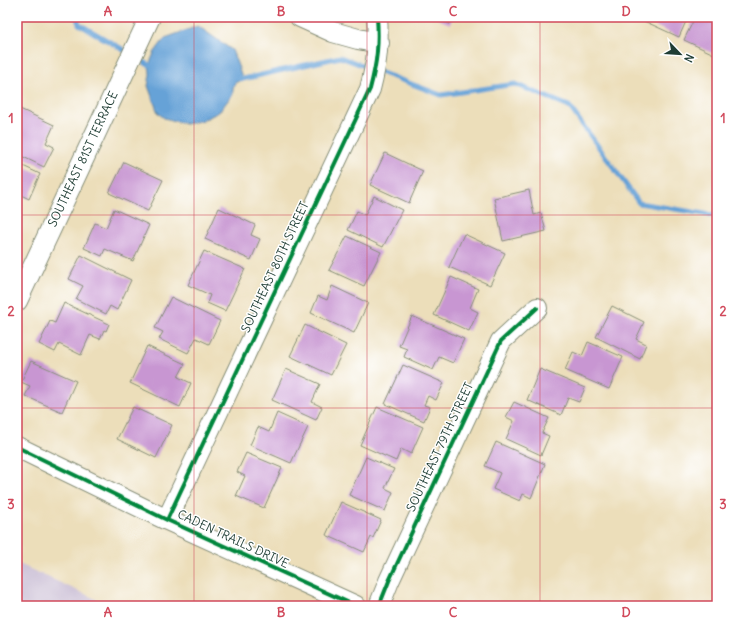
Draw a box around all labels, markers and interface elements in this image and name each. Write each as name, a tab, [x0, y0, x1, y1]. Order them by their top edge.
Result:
text: A	[104, 3, 113, 20]
text: B	[277, 3, 286, 20]
text: C	[449, 3, 458, 20]
text: D	[621, 3, 631, 20]
north arrow	[660, 34, 700, 74]
text: N	[681, 52, 697, 65]
street label: SOUTHEAST 81ST TERRACE	[44, 88, 121, 229]
text: 1	[8, 110, 14, 127]
text: 1	[720, 110, 726, 127]
street label: SOUTHEAST 80TH STREET	[238, 199, 312, 335]
text: 2	[7, 303, 15, 320]
text: 2	[719, 303, 727, 320]
street label: SOUTHEAST 79TH STREET	[403, 380, 476, 514]
text: 3	[7, 496, 15, 513]
text: 3	[719, 496, 727, 513]
street label: CADEN TRAILS DRIVE	[175, 506, 291, 571]
text: A	[104, 604, 113, 621]
text: B	[277, 604, 286, 621]
text: C	[449, 604, 458, 621]
text: D	[621, 604, 631, 621]

